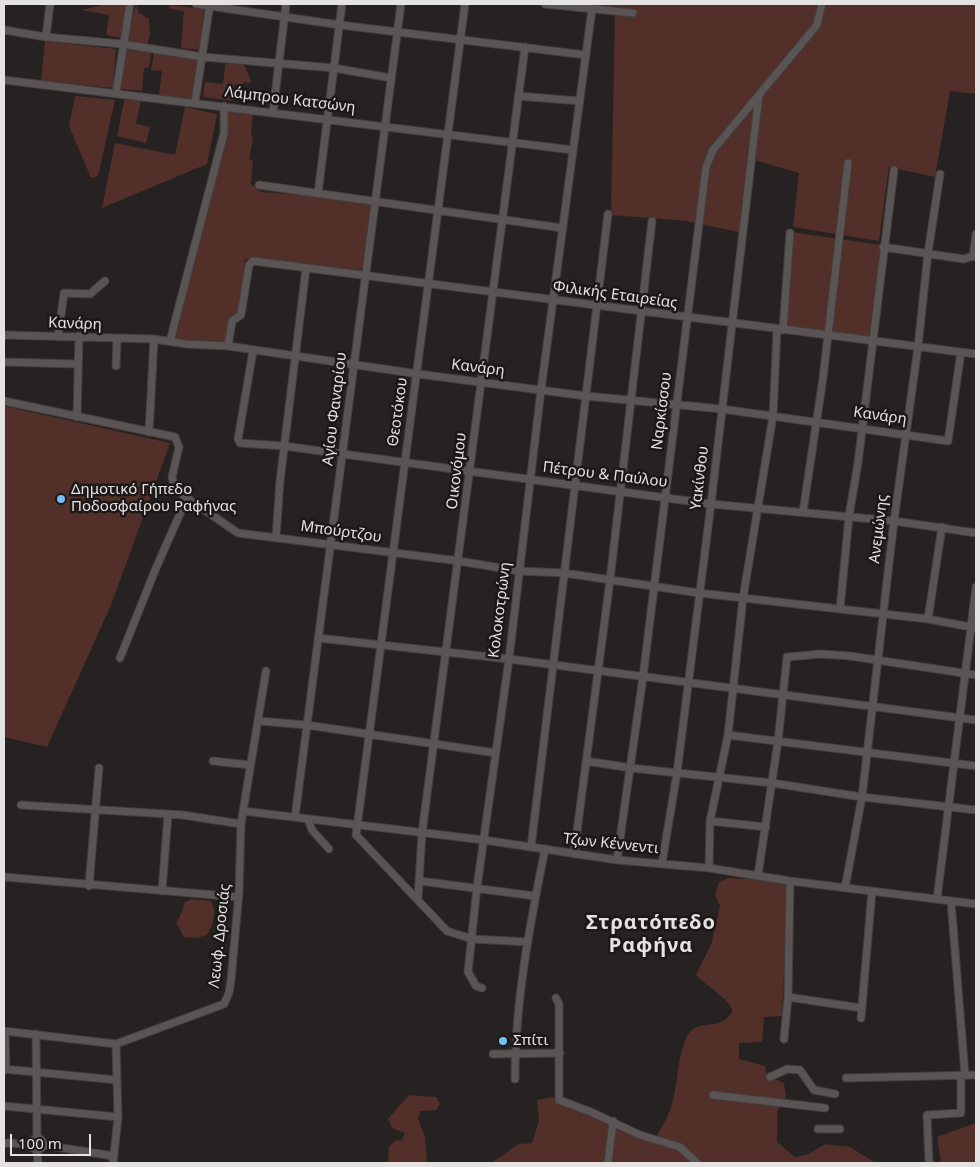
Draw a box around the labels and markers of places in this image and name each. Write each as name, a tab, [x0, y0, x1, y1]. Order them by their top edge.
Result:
place label: Δημοτικό Γήπεδο Ποδοσφαίρου Ραφήνας	[71, 481, 236, 516]
marker: Δημοτικό Γήπεδο Ποδοσφαίρου Ραφήνας	[55, 493, 67, 505]
place label: Σπίτι	[513, 1032, 548, 1050]
marker: Σπίτι	[497, 1035, 509, 1047]

